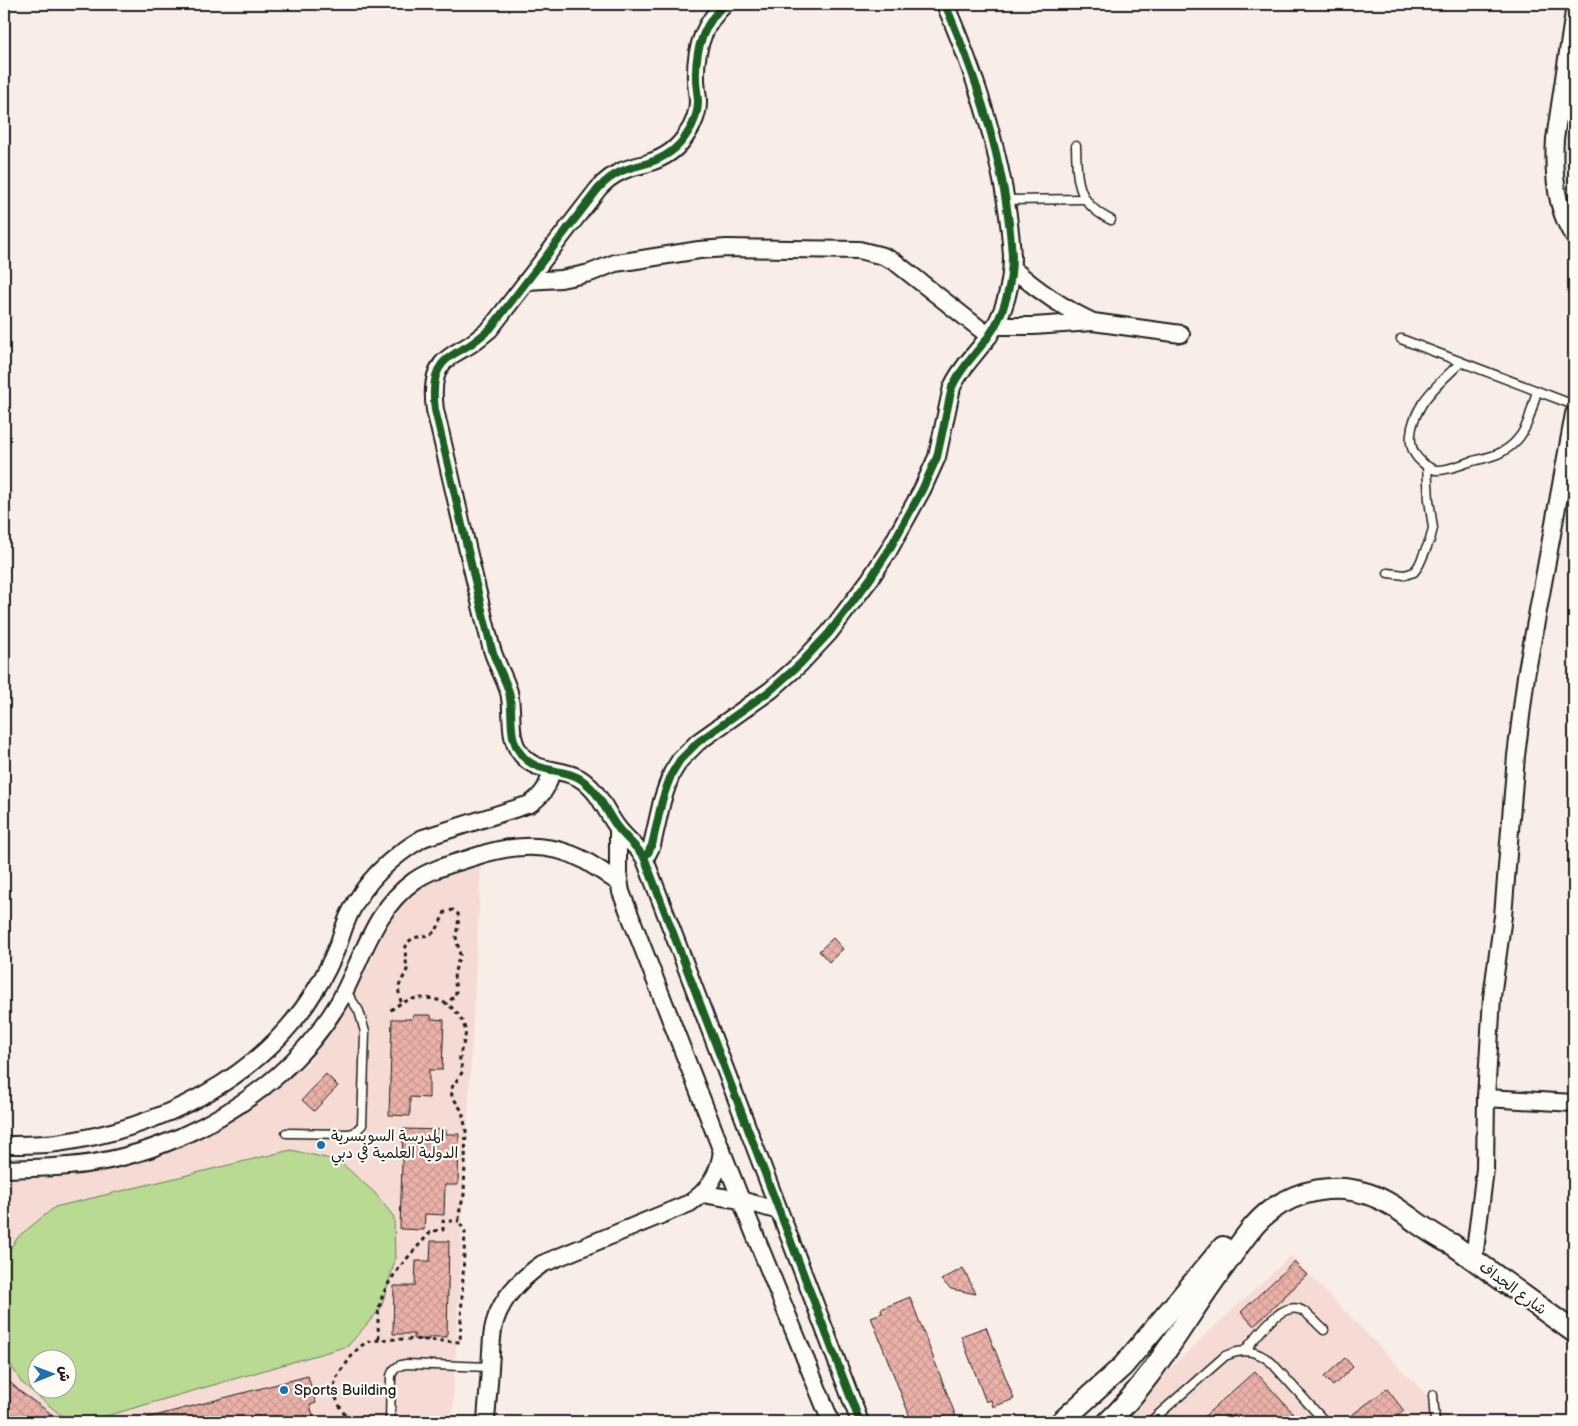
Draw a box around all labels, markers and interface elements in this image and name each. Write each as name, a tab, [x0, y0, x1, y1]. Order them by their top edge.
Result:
place label: المدرسة السويسرية الدولية العلمية في دبي	[331, 1127, 458, 1166]
marker: المدرسة السويسرية الدولية العلمية في دبي	[315, 1139, 327, 1151]
street label: شارع الجداف	[1475, 1258, 1550, 1319]
north arrow	[28, 1348, 78, 1398]
text: ش	[56, 1366, 73, 1382]
place label: Sports Building	[294, 1381, 396, 1400]
marker: Sports Building	[278, 1384, 290, 1396]

